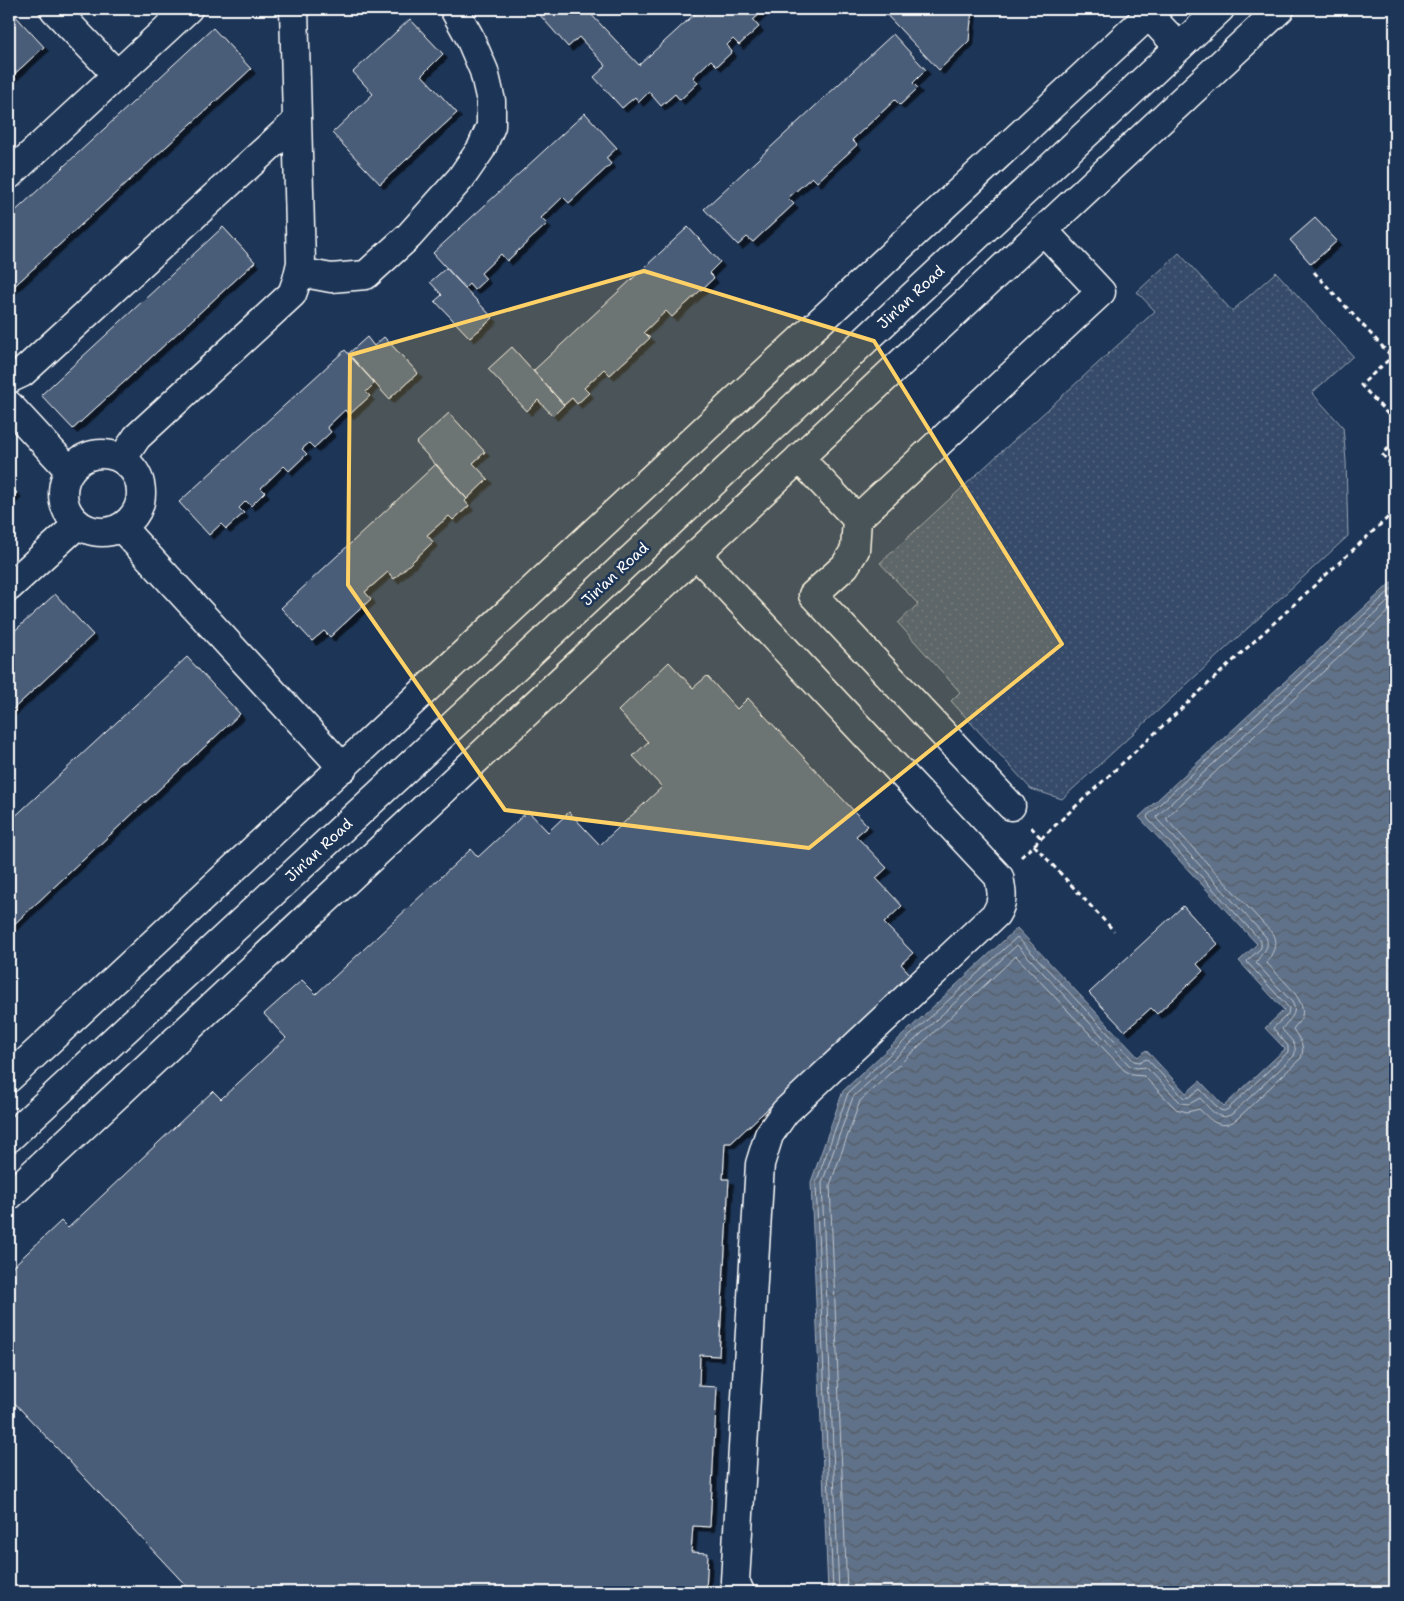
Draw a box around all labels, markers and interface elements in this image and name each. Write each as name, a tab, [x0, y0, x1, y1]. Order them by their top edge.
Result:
street label: Jin'an Road	[873, 260, 949, 333]
street label: Jin'an Road	[577, 537, 653, 610]
street label: Jin'an Road	[281, 813, 357, 886]

